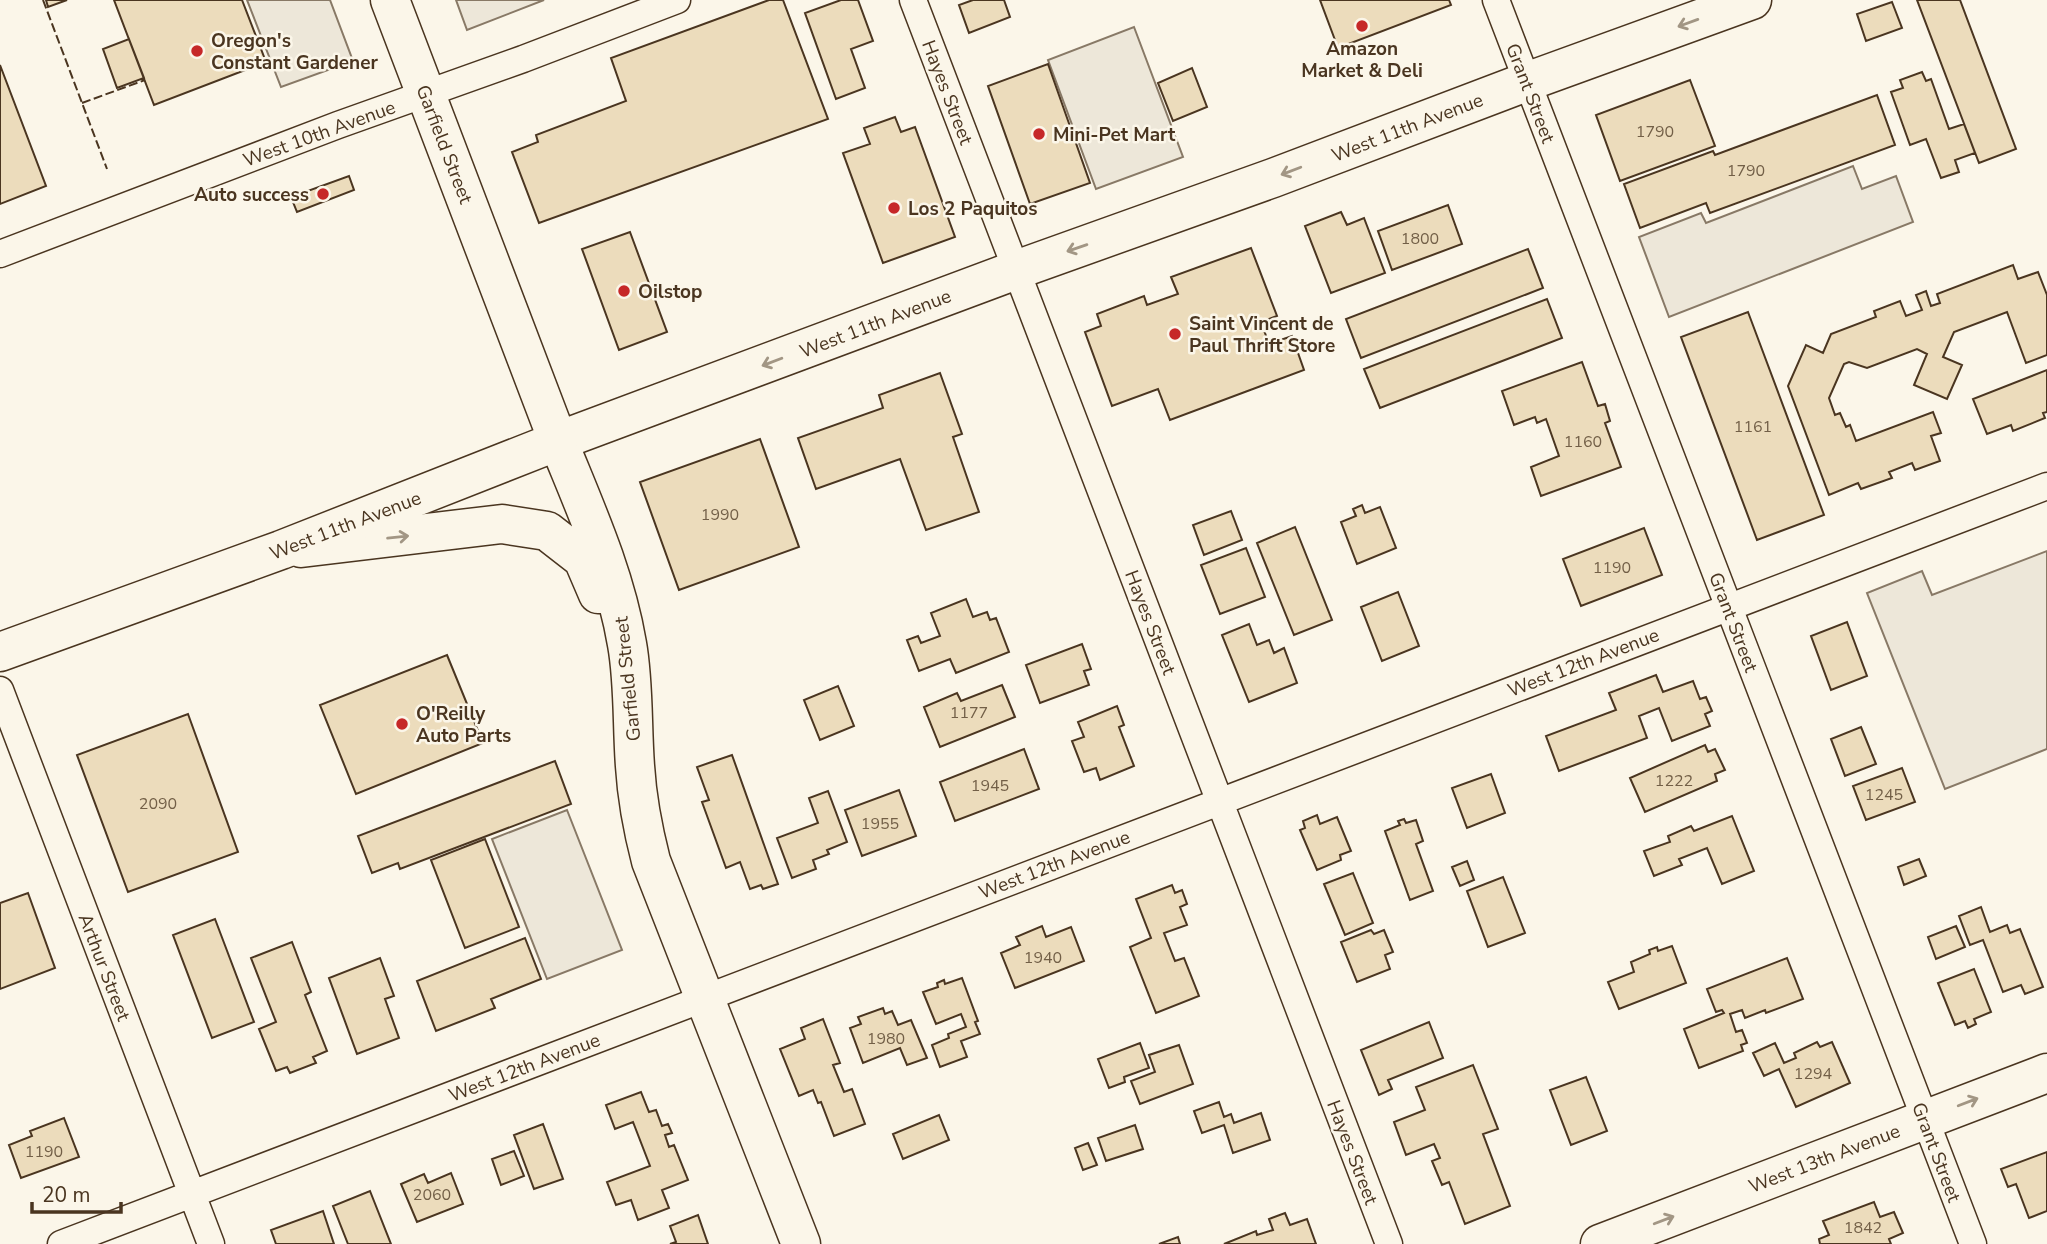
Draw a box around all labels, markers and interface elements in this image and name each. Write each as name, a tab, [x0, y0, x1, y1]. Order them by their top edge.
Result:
marker: Amazon Market & Deli	[1354, 18, 1370, 34]
one-way arrow	[1678, 18, 1699, 31]
place label: Oregon's Constant Gardener	[211, 28, 378, 76]
street label: Hayes Street	[915, 36, 979, 149]
place label: Amazon Market & Deli	[1301, 36, 1423, 84]
street label: Grant Street	[1499, 40, 1561, 147]
marker: Oregon's Constant Gardener	[189, 43, 205, 59]
street label: Garfield Street	[409, 81, 479, 208]
street label: West 11th Avenue	[1328, 87, 1487, 169]
street label: West 10th Avenue	[240, 94, 399, 174]
house number: 1790	[1636, 121, 1674, 143]
place label: Mini-Pet Mart	[1053, 122, 1176, 148]
marker: Mini-Pet Mart	[1031, 126, 1047, 142]
house number: 1790	[1727, 160, 1765, 182]
one-way arrow	[1281, 166, 1303, 179]
place label: Auto success	[194, 182, 309, 208]
marker: Auto success	[315, 186, 331, 202]
place label: Los 2 Paquitos	[908, 196, 1037, 222]
marker: Los 2 Paquitos	[886, 200, 902, 216]
house number: 1800	[1401, 228, 1439, 250]
one-way arrow	[1067, 243, 1089, 255]
place label: Oilstop	[638, 279, 702, 305]
marker: Oilstop	[616, 283, 632, 299]
street label: West 11th Avenue	[796, 283, 955, 365]
place label: Saint Vincent de Paul Thrift Store	[1189, 311, 1335, 359]
marker: Saint Vincent de Paul Thrift Store	[1167, 326, 1183, 342]
one-way arrow	[762, 357, 784, 370]
house number: 1161	[1734, 416, 1772, 438]
house number: 1160	[1564, 431, 1602, 453]
street label: West 11th Avenue	[266, 485, 425, 567]
house number: 1990	[701, 504, 739, 526]
one-way arrow	[386, 531, 409, 544]
house number: 1190	[1593, 557, 1631, 579]
street label: Hayes Street	[1118, 566, 1182, 679]
street label: Grant Street	[1702, 569, 1764, 676]
street label: Garfield Street	[608, 615, 647, 743]
street label: West 12th Avenue	[1504, 622, 1663, 704]
place label: O'Reilly Auto Parts	[416, 701, 511, 749]
house number: 1177	[950, 702, 988, 724]
marker: O'Reilly Auto Parts	[394, 716, 410, 732]
house number: 1222	[1655, 770, 1693, 792]
house number: 1945	[971, 775, 1009, 797]
house number: 1245	[1865, 784, 1903, 806]
house number: 2090	[139, 793, 177, 815]
house number: 1955	[861, 813, 899, 835]
street label: West 12th Avenue	[975, 824, 1134, 906]
street label: Arthur Street	[72, 910, 137, 1025]
house number: 1940	[1024, 947, 1062, 969]
street label: West 12th Avenue	[445, 1027, 604, 1109]
house number: 1980	[867, 1028, 905, 1050]
house number: 1294	[1794, 1063, 1833, 1085]
one-way arrow	[1956, 1095, 1978, 1108]
street label: Hayes Street	[1320, 1096, 1384, 1209]
street label: Grant Street	[1905, 1099, 1967, 1206]
street label: West 13th Avenue	[1745, 1118, 1904, 1200]
house number: 1190	[25, 1141, 63, 1163]
scale bar	[32, 1170, 121, 1214]
text: 20 m	[42, 1181, 91, 1209]
house number: 2060	[413, 1184, 451, 1206]
one-way arrow	[1653, 1212, 1675, 1225]
house number: 1842	[1844, 1217, 1882, 1239]

